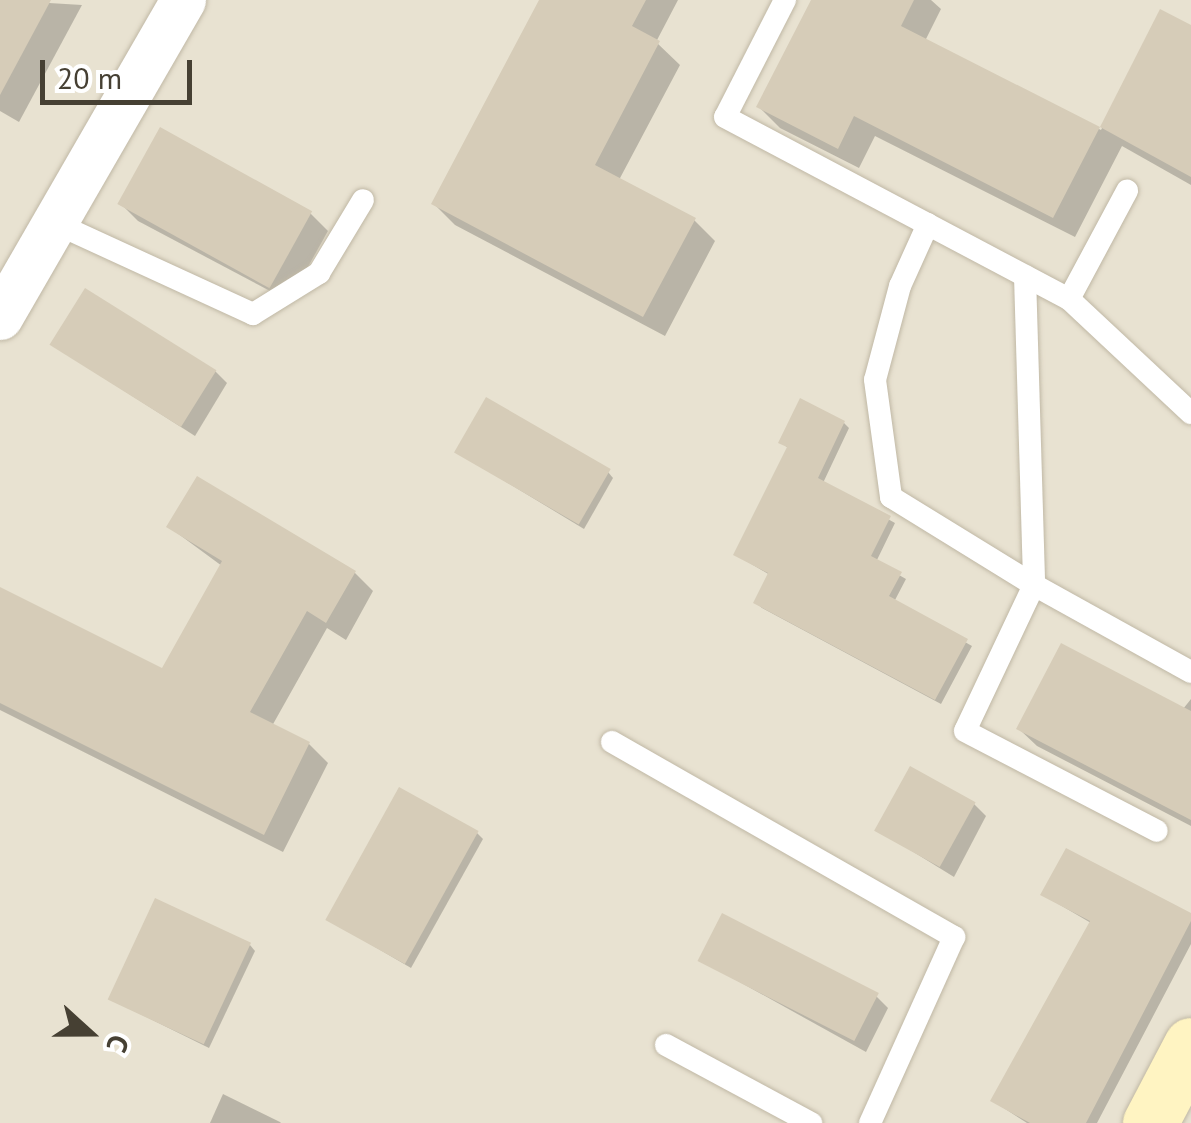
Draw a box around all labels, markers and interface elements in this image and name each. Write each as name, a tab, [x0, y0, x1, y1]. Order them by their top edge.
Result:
scale bar	[45, 40, 198, 102]
text: 20 m	[57, 58, 122, 97]
north arrow	[40, 983, 140, 1083]
text: С	[98, 1030, 139, 1058]

